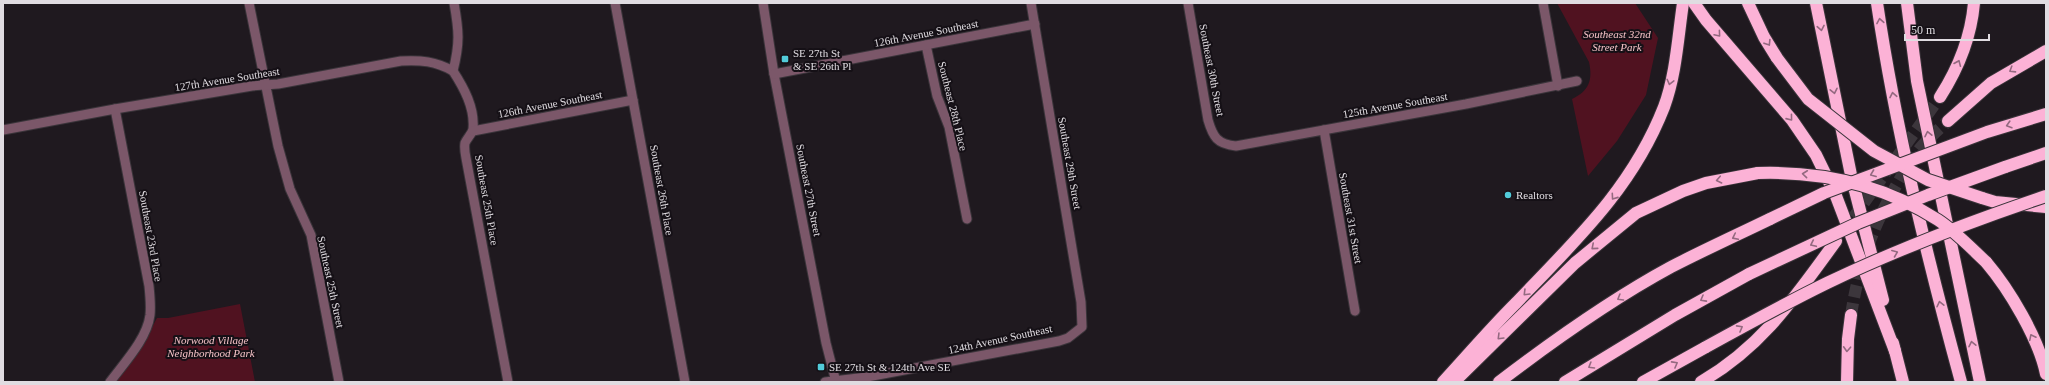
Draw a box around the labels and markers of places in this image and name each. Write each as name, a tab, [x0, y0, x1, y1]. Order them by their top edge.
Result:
place label: SE 27th St & SE 26th Pl	[793, 47, 851, 72]
marker: SE 27th St & SE 26th Pl	[780, 54, 790, 64]
place label: Realtors	[1516, 189, 1553, 201]
marker: Realtors	[1503, 190, 1513, 200]
place label: SE 27th St & 124th Ave SE	[829, 361, 951, 373]
marker: SE 27th St & 124th Ave SE	[816, 362, 826, 372]

